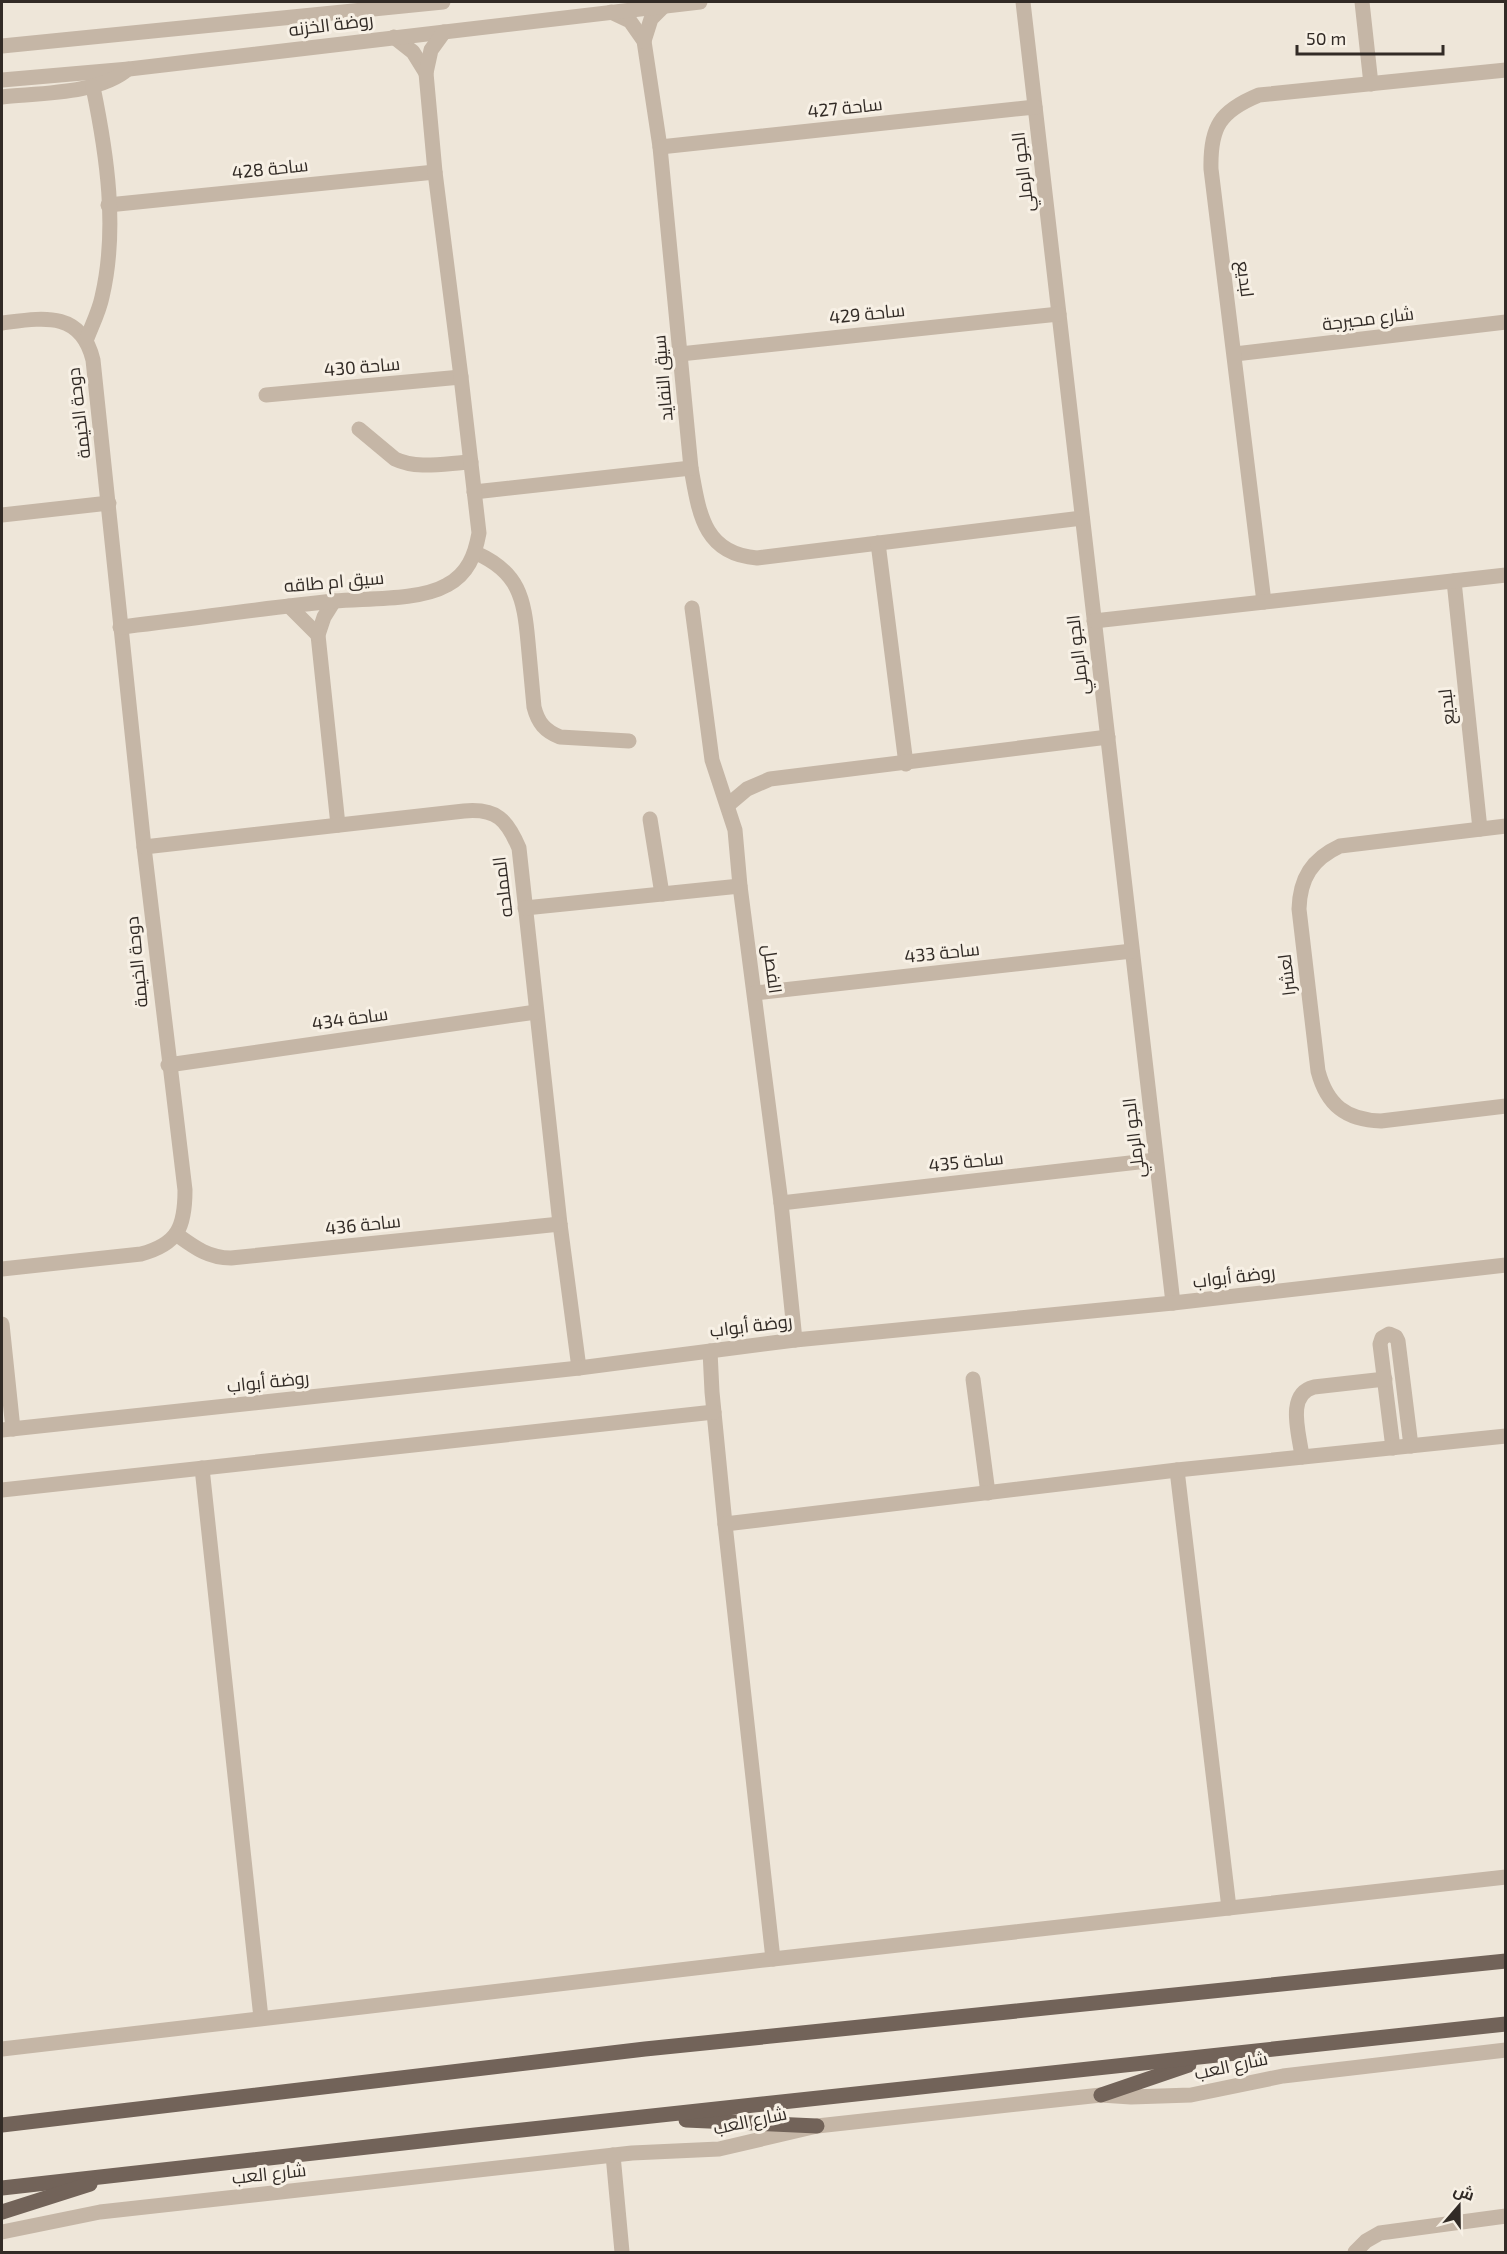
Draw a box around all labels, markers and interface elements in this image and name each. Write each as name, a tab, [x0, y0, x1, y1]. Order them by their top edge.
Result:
street label: روضة الخزنه	[287, 8, 375, 41]
scale bar	[1297, 18, 1442, 56]
text: 50 m	[1306, 27, 1346, 49]
street label: ساحة 427	[806, 92, 883, 122]
street label: الجو الرملي	[1006, 130, 1042, 214]
street label: ساحة 428	[231, 153, 309, 183]
street label: لبديع	[1231, 260, 1259, 298]
street label: ساحة 429	[828, 298, 906, 328]
street label: شارع محيرجة	[1321, 301, 1415, 337]
street label: سيق النفايد	[647, 334, 679, 422]
street label: ساحة 430	[323, 352, 401, 380]
street label: دوحة الخيمة	[62, 366, 95, 460]
street label: سيق ام طاقه	[283, 566, 385, 598]
street label: الجو الرملي	[1061, 613, 1097, 697]
street label: لبديع	[1433, 688, 1461, 726]
street label: المملحه	[487, 856, 517, 919]
street label: دوحة الخيمة	[120, 915, 153, 1009]
street label: ساحة 433	[903, 937, 981, 967]
street label: الفصل	[758, 943, 787, 995]
street label: لعشرا	[1273, 953, 1300, 997]
street label: ساحة 434	[310, 1002, 389, 1034]
street label: الجو الرملي	[1117, 1096, 1153, 1180]
street label: ساحة 435	[927, 1146, 1005, 1176]
street label: ساحة 436	[324, 1209, 402, 1239]
street label: روضة أبواب	[1191, 1260, 1276, 1293]
street label: روضة أبواب	[708, 1309, 793, 1342]
street label: روضة أبواب	[226, 1366, 310, 1397]
street label: شارع العب	[1192, 2046, 1270, 2086]
street label: شارع العب	[711, 2101, 789, 2141]
street label: شارع العب	[231, 2158, 307, 2190]
north arrow	[1429, 2176, 1489, 2236]
text: ش	[1451, 2179, 1477, 2205]

